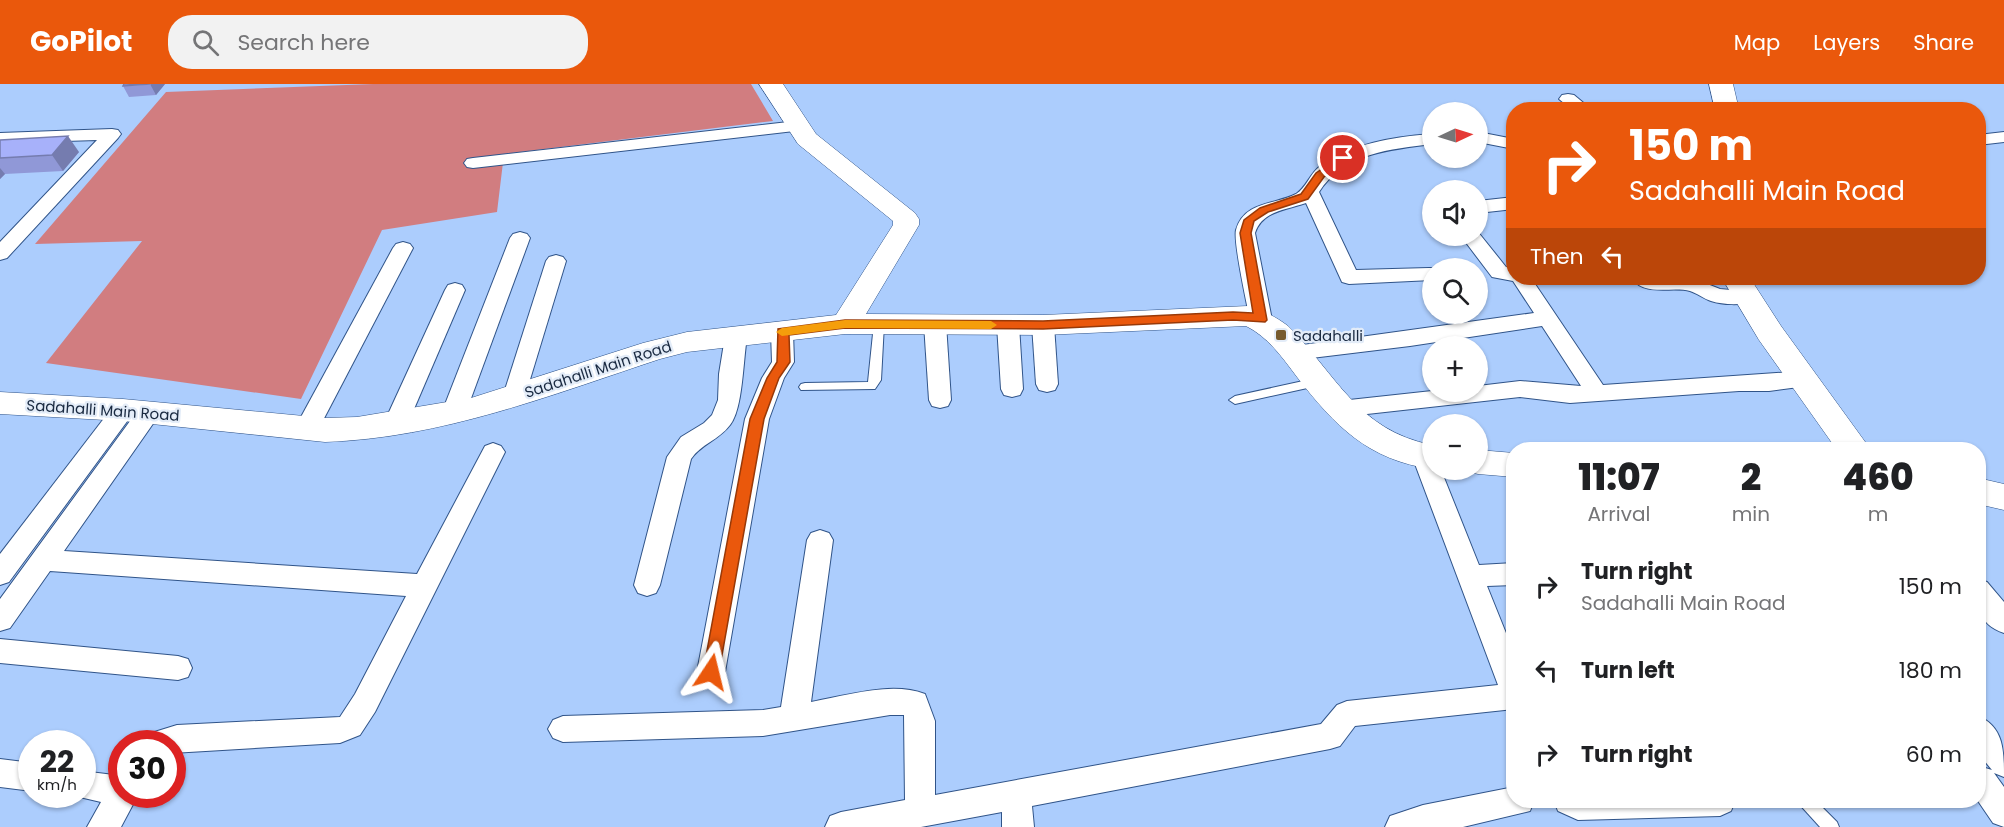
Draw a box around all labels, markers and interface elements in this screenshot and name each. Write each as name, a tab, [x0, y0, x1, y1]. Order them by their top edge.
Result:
search box	[168, 15, 588, 69]
text: GoPilot	[30, 22, 132, 61]
icon: search	[189, 26, 222, 59]
text: Search here	[237, 27, 370, 58]
text: Map	[1734, 28, 1780, 57]
text: Layers	[1813, 28, 1880, 57]
text: Share	[1913, 28, 1974, 57]
north arrow	[1422, 102, 1488, 168]
map controls	[1422, 102, 1488, 480]
text: 150 m	[1629, 116, 1753, 175]
icon: right	[1530, 126, 1608, 204]
pin	[1317, 132, 1368, 183]
icon: arrive	[1326, 141, 1359, 174]
text: Sadahalli Main Road	[1629, 172, 1905, 209]
button: sound	[1422, 180, 1488, 246]
icon: left	[1596, 240, 1629, 273]
text: Then	[1530, 241, 1584, 272]
button: search	[1422, 258, 1488, 324]
place label: Sadahalli	[1293, 325, 1363, 346]
marker: Sadahalli	[1274, 328, 1288, 342]
street label: Sadahalli Main Road	[522, 335, 674, 403]
button: +	[1422, 336, 1488, 402]
street label: Sadahalli Main Road	[26, 394, 180, 426]
button: −	[1422, 414, 1488, 480]
text: 11:07	[1578, 452, 1659, 503]
text: 2	[1741, 452, 1761, 503]
text: 460	[1842, 452, 1914, 503]
text: Arrival	[1587, 500, 1650, 528]
text: min	[1732, 500, 1770, 528]
text: m	[1868, 500, 1888, 528]
text: Turn right	[1581, 556, 1692, 587]
icon: right	[1530, 570, 1563, 603]
text: 150 m	[1899, 571, 1962, 602]
text: Sadahalli Main Road	[1581, 589, 1786, 617]
position arrow	[679, 640, 743, 704]
icon: left	[1530, 654, 1563, 687]
text: Turn left	[1581, 655, 1675, 686]
text: 180 m	[1899, 655, 1962, 686]
speed limit sign: 30	[108, 730, 186, 808]
icon: right	[1530, 738, 1563, 771]
text: Turn right	[1581, 739, 1692, 770]
text: 60 m	[1906, 739, 1962, 770]
text: 22	[40, 740, 74, 783]
text: km/h	[37, 774, 77, 795]

